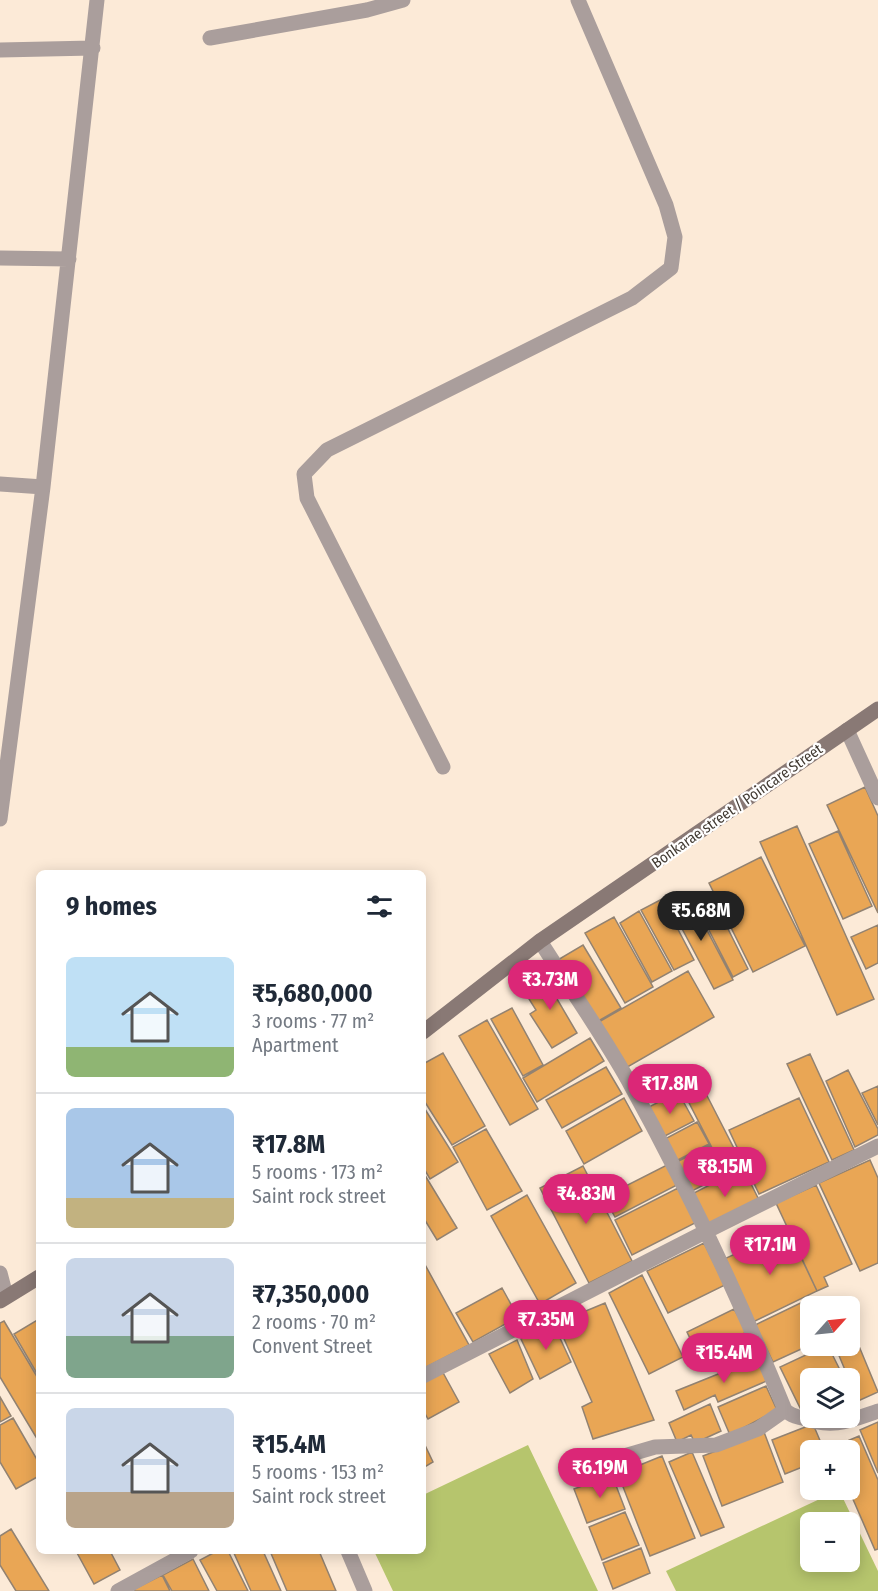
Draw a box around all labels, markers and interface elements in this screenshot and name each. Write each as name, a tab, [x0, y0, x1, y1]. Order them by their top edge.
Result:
street label: Bonkarae street / Poincare Street	[648, 740, 826, 872]
icon: filters	[363, 890, 396, 923]
text: 9 homes	[66, 891, 157, 922]
pin: ₹5.68M	[652, 891, 750, 942]
text: ₹5.68M	[671, 898, 731, 922]
pin: ₹3.73M	[501, 960, 599, 1011]
text: ₹3.73M	[522, 967, 578, 991]
text: ₹5,680,000	[252, 978, 373, 1009]
icon: home	[114, 981, 186, 1053]
text: 3 rooms · 77 m²	[252, 1009, 374, 1033]
text: Apartment	[252, 1033, 339, 1057]
pin: ₹17.8M	[621, 1064, 719, 1115]
text: ₹17.8M	[642, 1071, 698, 1095]
text: ₹17.8M	[252, 1129, 325, 1160]
icon: home	[114, 1132, 186, 1204]
pin: ₹8.15M	[676, 1147, 774, 1198]
text: ₹8.15M	[697, 1154, 753, 1178]
text: 5 rooms · 173 m²	[252, 1160, 383, 1184]
pin: ₹4.83M	[537, 1174, 635, 1225]
text: ₹4.83M	[557, 1181, 615, 1205]
text: Saint rock street	[252, 1184, 386, 1208]
pin: ₹17.1M	[721, 1225, 819, 1276]
text: ₹17.1M	[744, 1232, 796, 1256]
text: ₹7,350,000	[252, 1279, 369, 1310]
icon: home	[114, 1282, 186, 1354]
north arrow	[800, 1296, 860, 1356]
map controls	[800, 1296, 860, 1572]
pin: ₹7.35M	[497, 1300, 595, 1351]
text: ₹7.35M	[518, 1307, 574, 1331]
text: 2 rooms · 70 m²	[252, 1310, 376, 1334]
pin: ₹15.4M	[675, 1333, 773, 1384]
text: Convent Street	[252, 1334, 372, 1358]
text: ₹15.4M	[696, 1340, 752, 1364]
button: layers	[800, 1368, 860, 1428]
text: ₹15.4M	[252, 1429, 326, 1460]
icon: home	[114, 1432, 186, 1504]
button: +	[800, 1440, 860, 1500]
pin: ₹6.19M	[551, 1448, 649, 1499]
text: ₹6.19M	[572, 1455, 628, 1479]
text: 5 rooms · 153 m²	[252, 1460, 384, 1484]
text: Saint rock street	[252, 1484, 386, 1508]
button: −	[800, 1512, 860, 1572]

